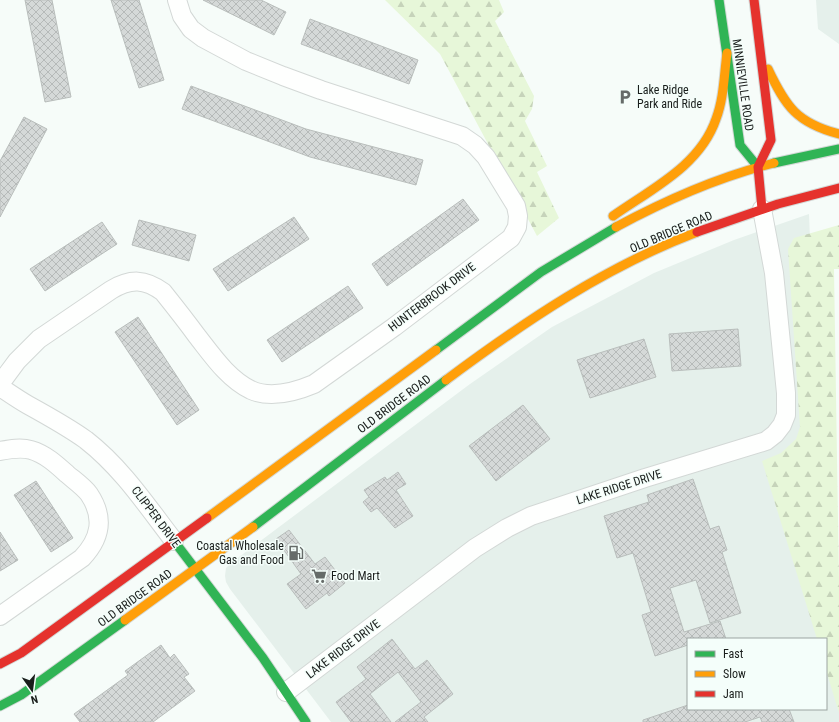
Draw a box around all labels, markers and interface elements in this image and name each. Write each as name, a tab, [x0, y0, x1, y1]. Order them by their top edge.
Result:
street label: MINNIEVILLE ROAD	[730, 38, 756, 132]
place label: Lake Ridge Park and Ride	[637, 83, 702, 111]
parking icon: Lake Ridge Park and Ride	[616, 88, 634, 106]
street label: OLD BRIDGE ROAD	[628, 208, 715, 256]
street label: HUNTERBROOK DRIVE	[386, 260, 478, 334]
street label: OLD BRIDGE ROAD	[355, 372, 434, 436]
street label: LAKE RIDGE DRIVE	[575, 467, 663, 507]
street label: CLIPPER DRIVE	[128, 484, 184, 550]
place label: Coastal Wholesale Gas and Food	[196, 539, 284, 567]
fuel station icon: Coastal Wholesale Gas and Food	[287, 544, 305, 562]
street label: OLD BRIDGE ROAD	[95, 566, 175, 630]
supermarket icon: Food Mart	[310, 567, 328, 585]
place label: Food Mart	[331, 569, 380, 583]
street label: LAKE RIDGE DRIVE	[303, 617, 383, 681]
legend	[687, 638, 827, 710]
text: Fast	[723, 647, 744, 661]
text: Slow	[723, 667, 746, 681]
north arrow	[12, 670, 52, 710]
text: Jam	[723, 687, 744, 701]
text: N	[29, 692, 39, 706]

